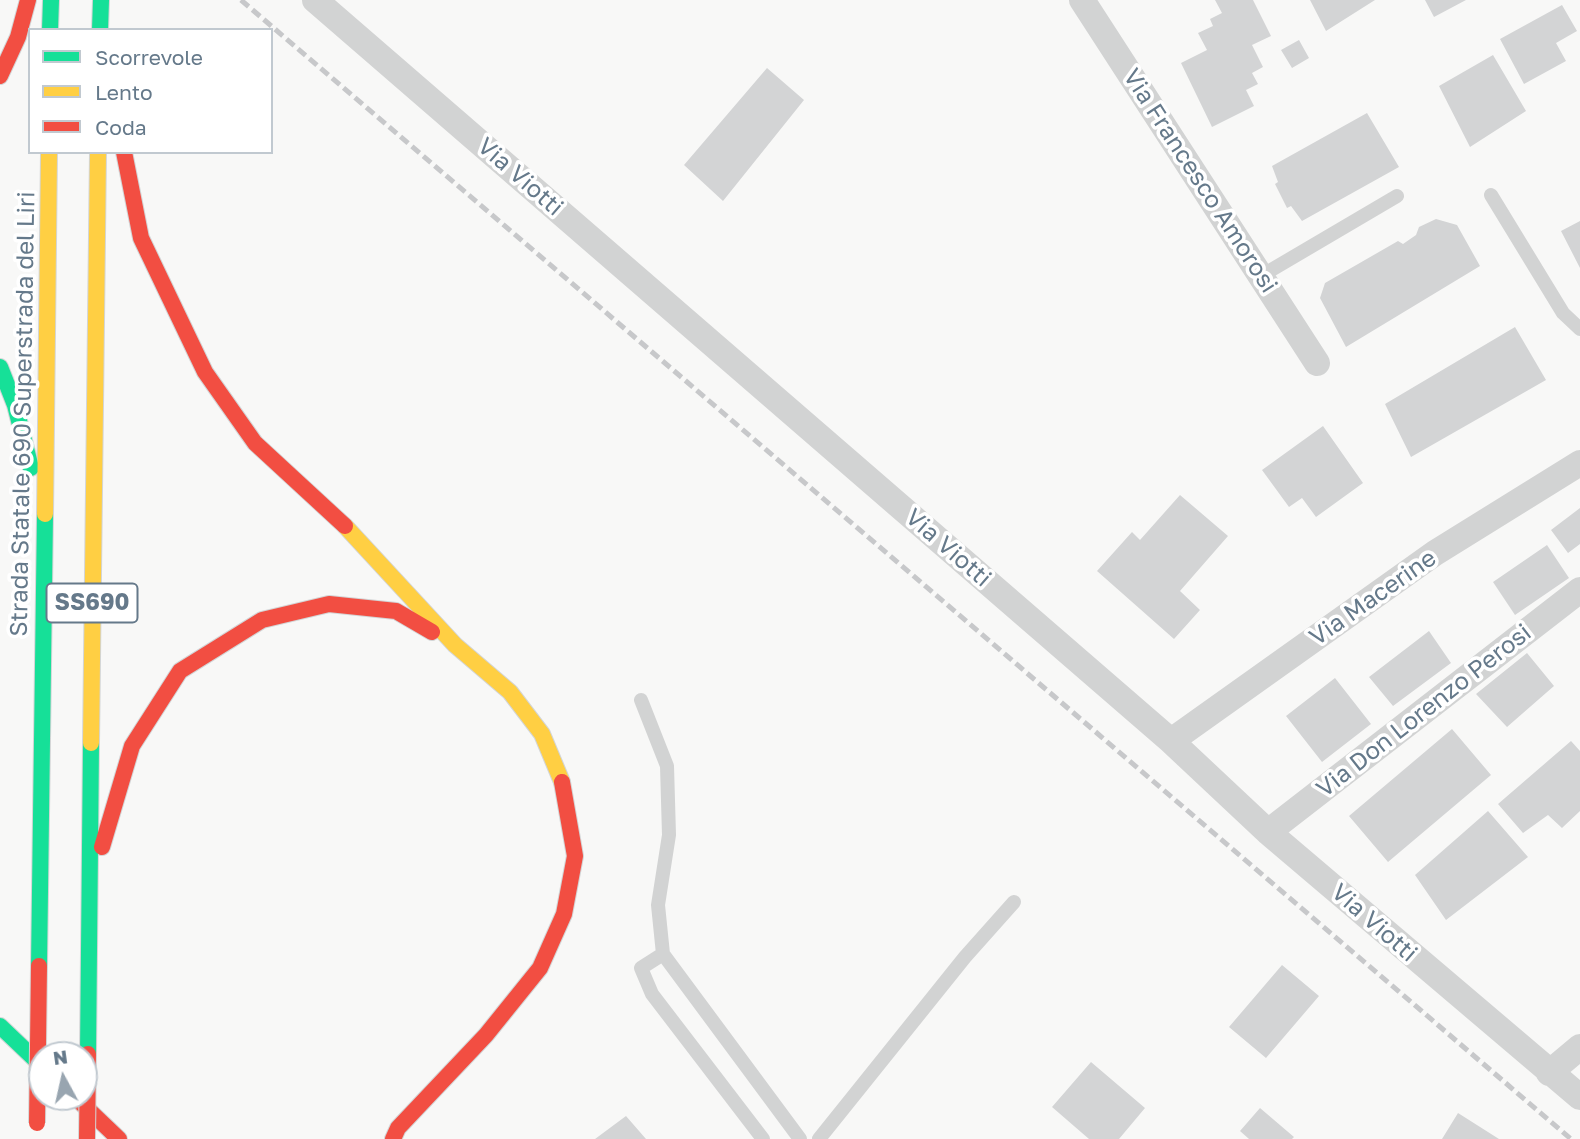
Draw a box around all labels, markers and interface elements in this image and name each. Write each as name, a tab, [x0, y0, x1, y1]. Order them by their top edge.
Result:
legend	[28, 28, 273, 154]
text: Scorrevole	[95, 44, 203, 70]
street label: Via Francesco Amorosi	[1117, 64, 1283, 298]
text: Lento	[95, 79, 153, 105]
text: Coda	[95, 114, 147, 140]
street label: Via Viotti	[471, 132, 569, 222]
street label: Strada Statale 690 Superstrada del Liri	[5, 191, 41, 637]
street label: Via Viotti	[899, 503, 997, 593]
street label: Via Macerine	[1304, 544, 1442, 652]
road number: SS690	[46, 583, 138, 622]
street label: Via Don Lorenzo Perosi	[1311, 618, 1537, 804]
street label: Via Viotti	[1325, 878, 1423, 968]
north arrow	[28, 1041, 98, 1111]
text: N	[52, 1044, 69, 1069]

